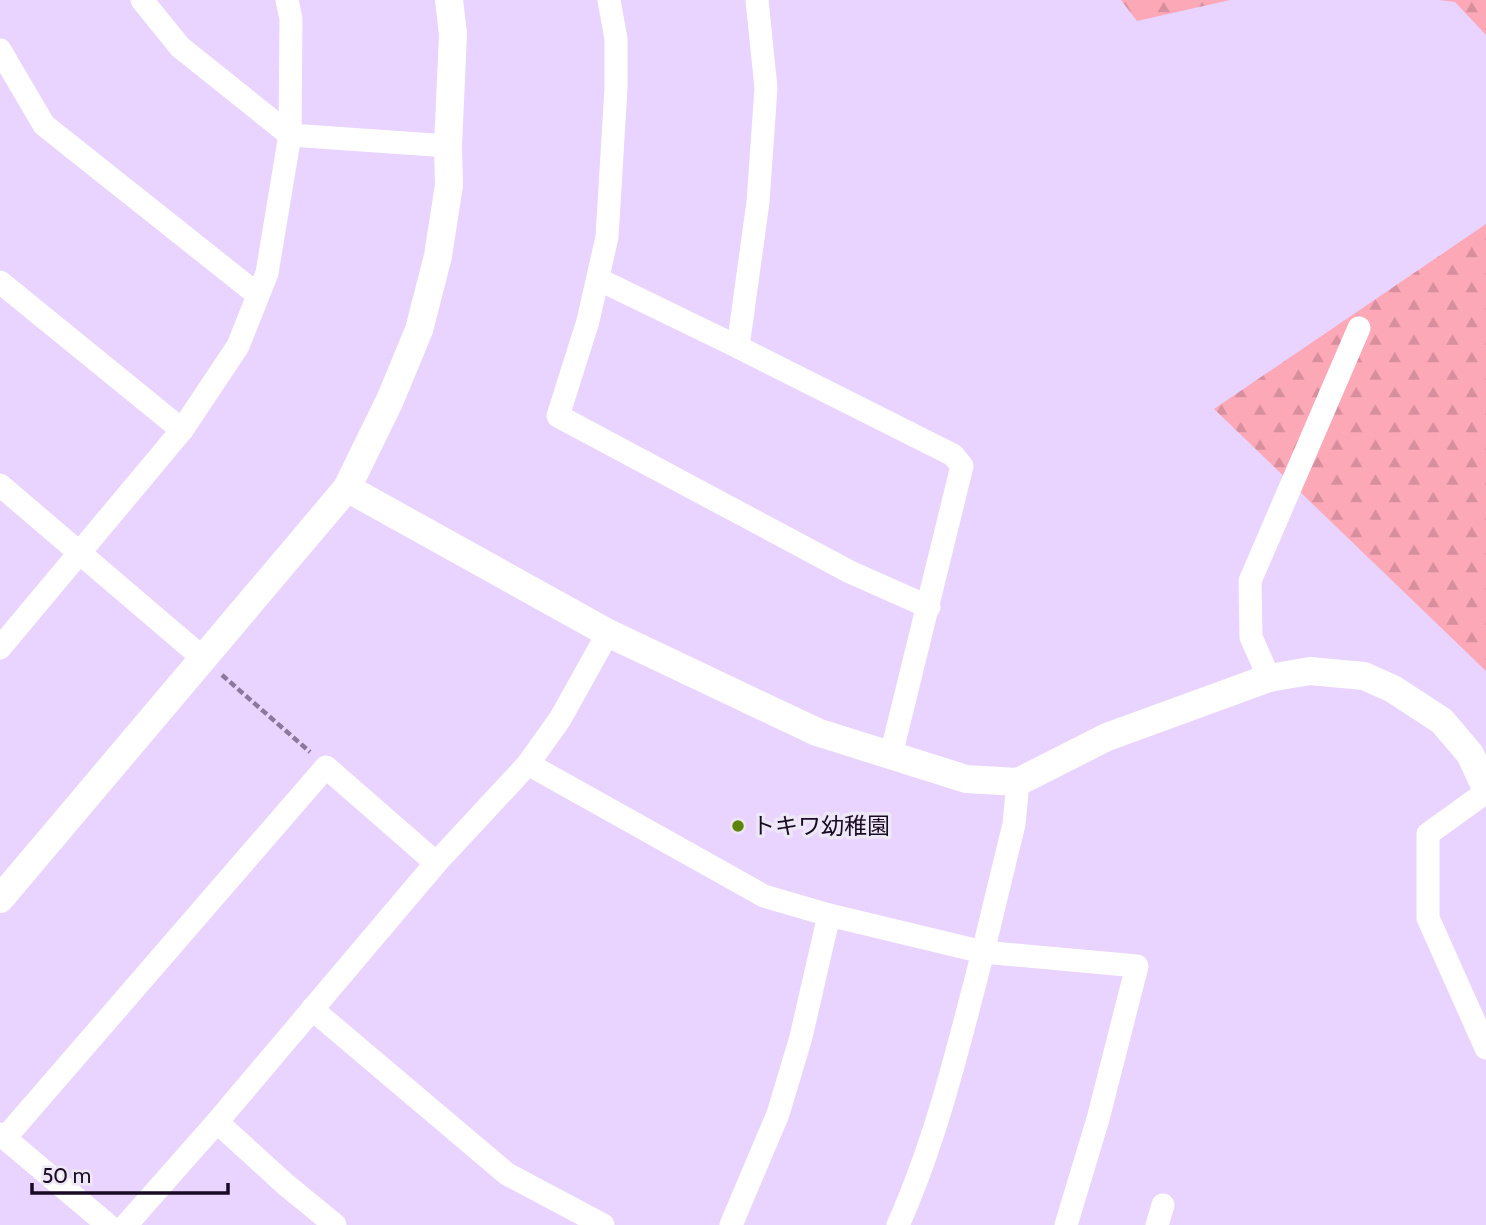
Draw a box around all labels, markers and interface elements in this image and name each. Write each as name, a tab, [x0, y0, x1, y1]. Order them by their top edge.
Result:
place label: トキワ幼稚園	[752, 812, 890, 840]
marker: トキワ幼稚園	[730, 818, 746, 834]
scale bar	[32, 1152, 228, 1196]
text: 50 m	[42, 1163, 91, 1188]

